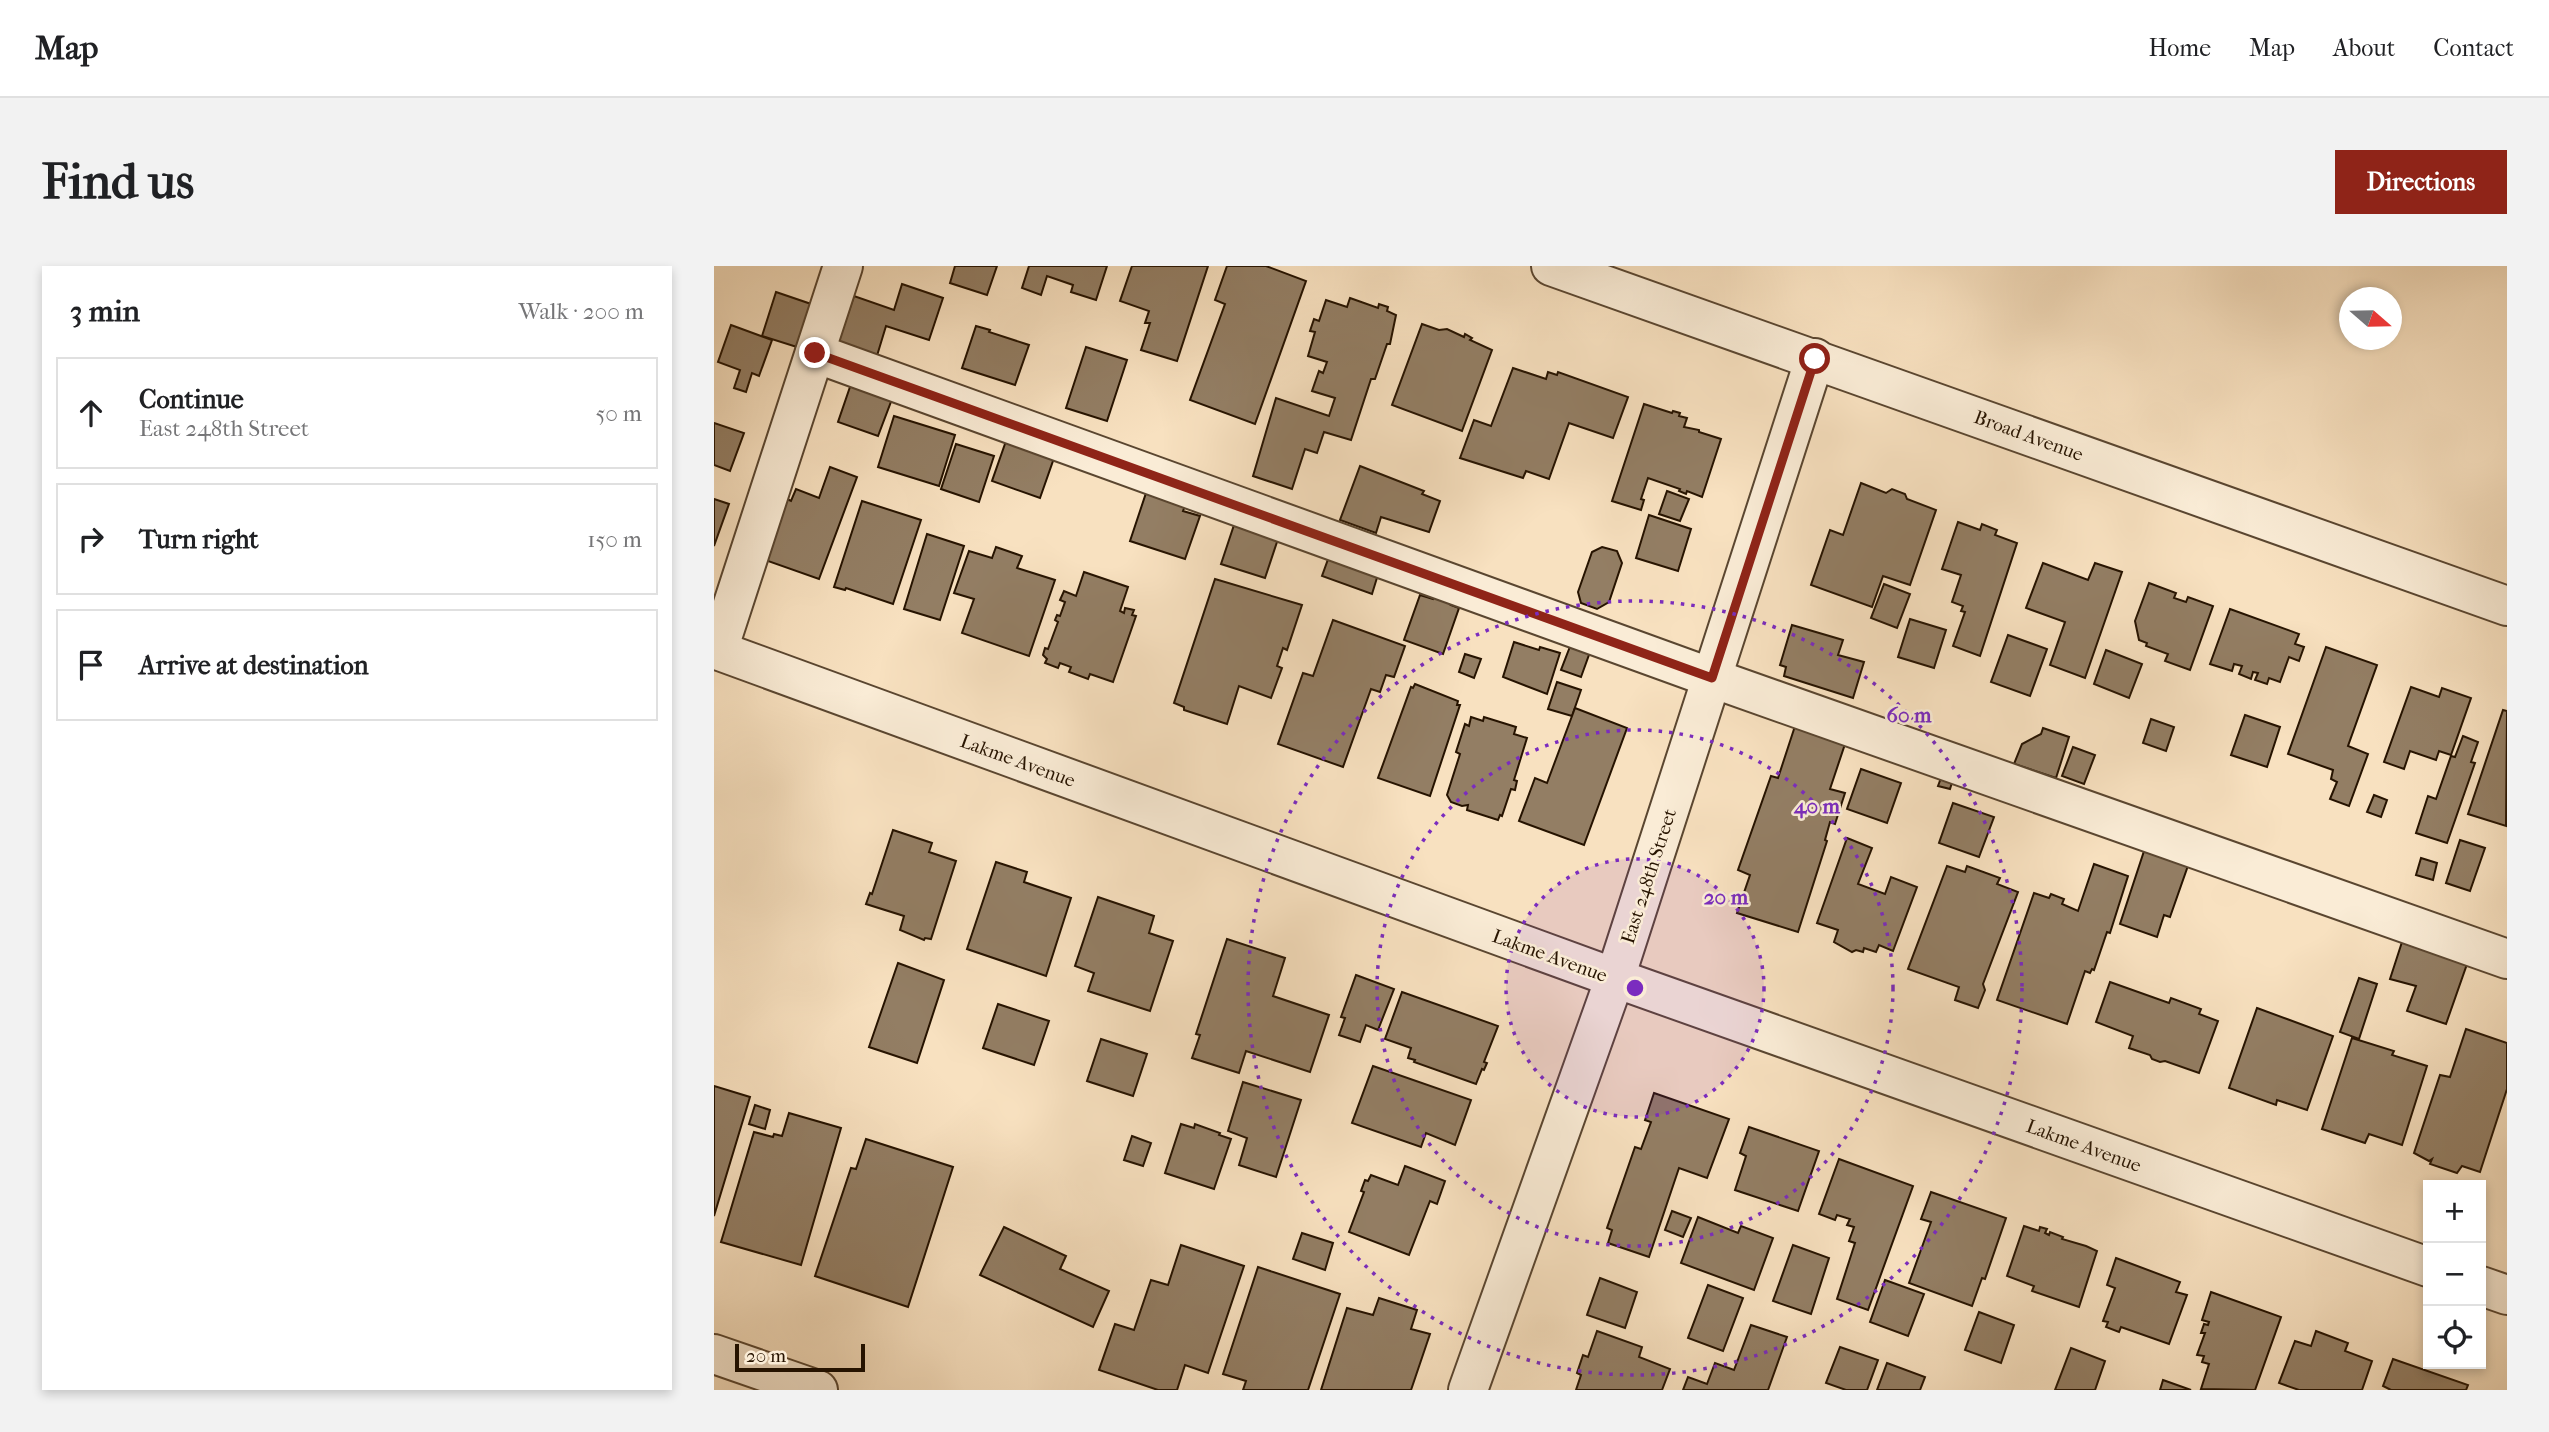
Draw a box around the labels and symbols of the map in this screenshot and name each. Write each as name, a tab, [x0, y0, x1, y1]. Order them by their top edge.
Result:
north arrow	[2339, 287, 2402, 350]
route end	[799, 337, 830, 368]
route start	[1799, 343, 1830, 374]
street label: Broad Avenue	[1971, 406, 2086, 466]
text: 60 m	[1887, 703, 1932, 727]
street label: Lakme Avenue	[957, 730, 1078, 792]
text: 40 m	[1793, 794, 1841, 819]
street label: East 248th Street	[1617, 806, 1681, 946]
text: 20 m	[1704, 885, 1749, 909]
street label: Lakme Avenue	[1489, 925, 1610, 987]
centre of rings	[1623, 976, 1647, 1000]
street label: Lakme Avenue	[2023, 1115, 2144, 1177]
scale bar	[735, 1341, 864, 1373]

